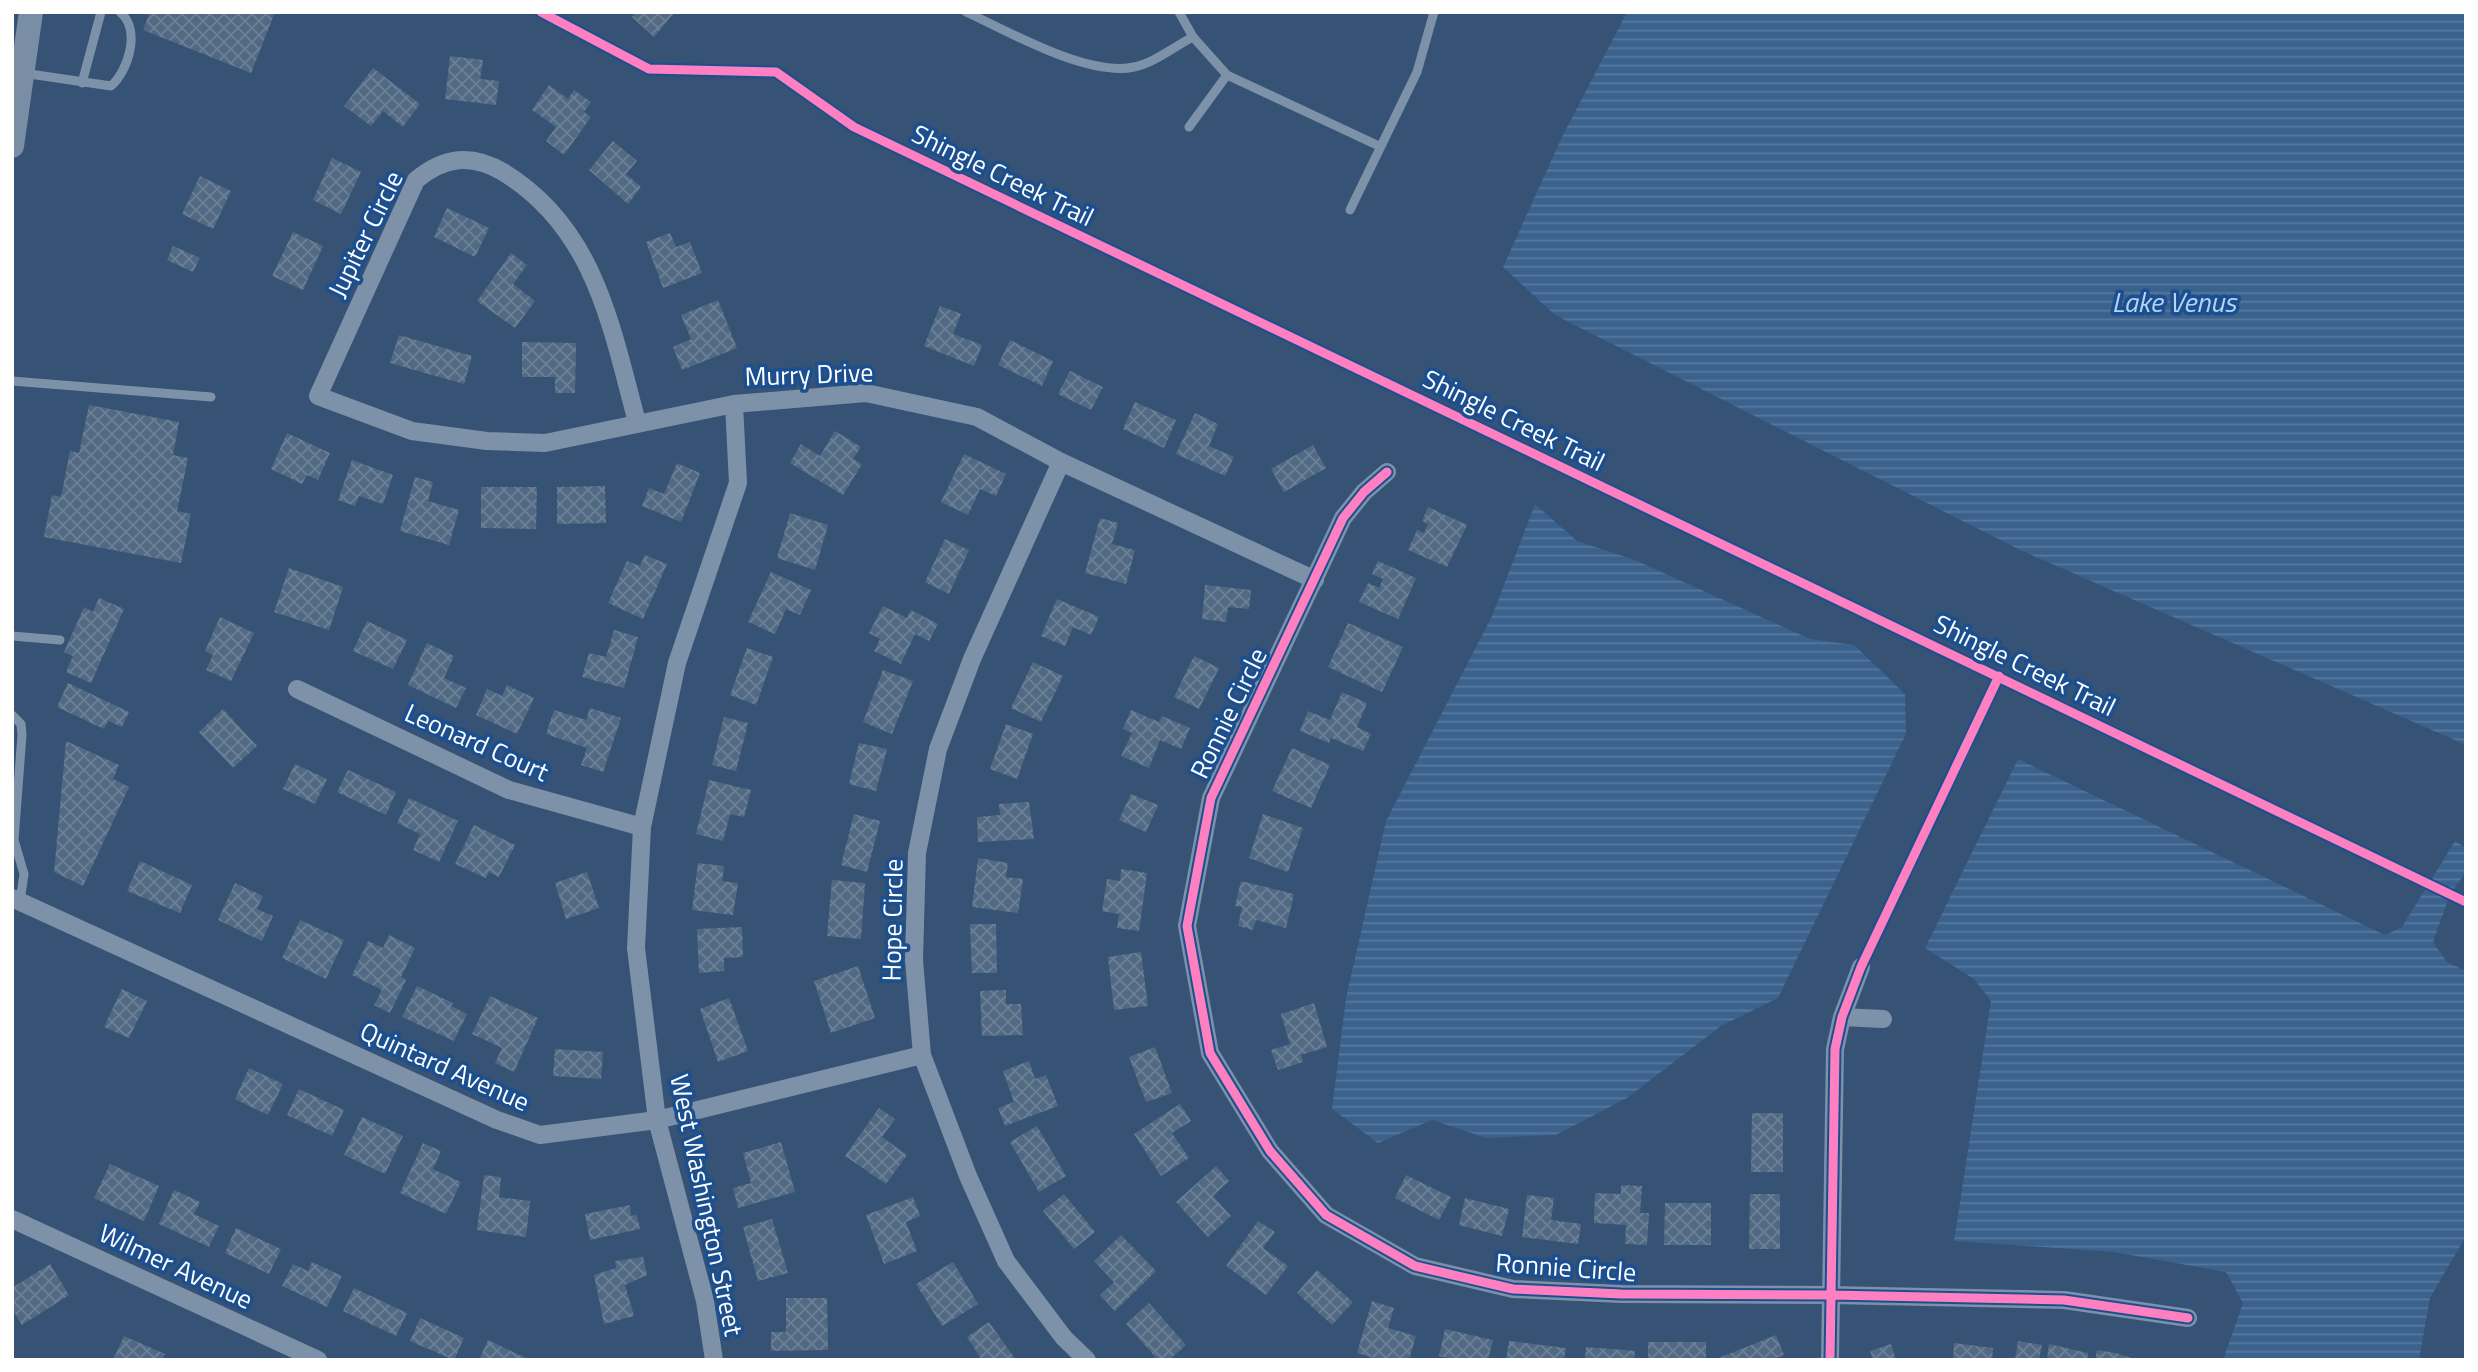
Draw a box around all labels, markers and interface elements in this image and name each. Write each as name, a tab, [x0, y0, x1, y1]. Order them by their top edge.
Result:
street label: Shingle Creek Trail	[905, 114, 1101, 236]
street label: Jupiter Circle	[318, 164, 412, 304]
water label: Lake Venus	[2112, 280, 2238, 323]
street label: Murry Drive	[744, 352, 874, 396]
street label: Shingle Creek Trail	[1416, 359, 1612, 481]
street label: Shingle Creek Trail	[1927, 604, 2123, 726]
street label: Ronnie Circle	[1180, 641, 1276, 785]
street label: Leonard Court	[399, 693, 555, 791]
street label: Hope Circle	[871, 858, 913, 982]
street label: Quintard Avenue	[354, 1011, 536, 1121]
street label: West Washington Street	[660, 1070, 754, 1340]
street label: Wilmer Avenue	[93, 1213, 259, 1319]
street label: Ronnie Circle	[1494, 1243, 1638, 1291]

